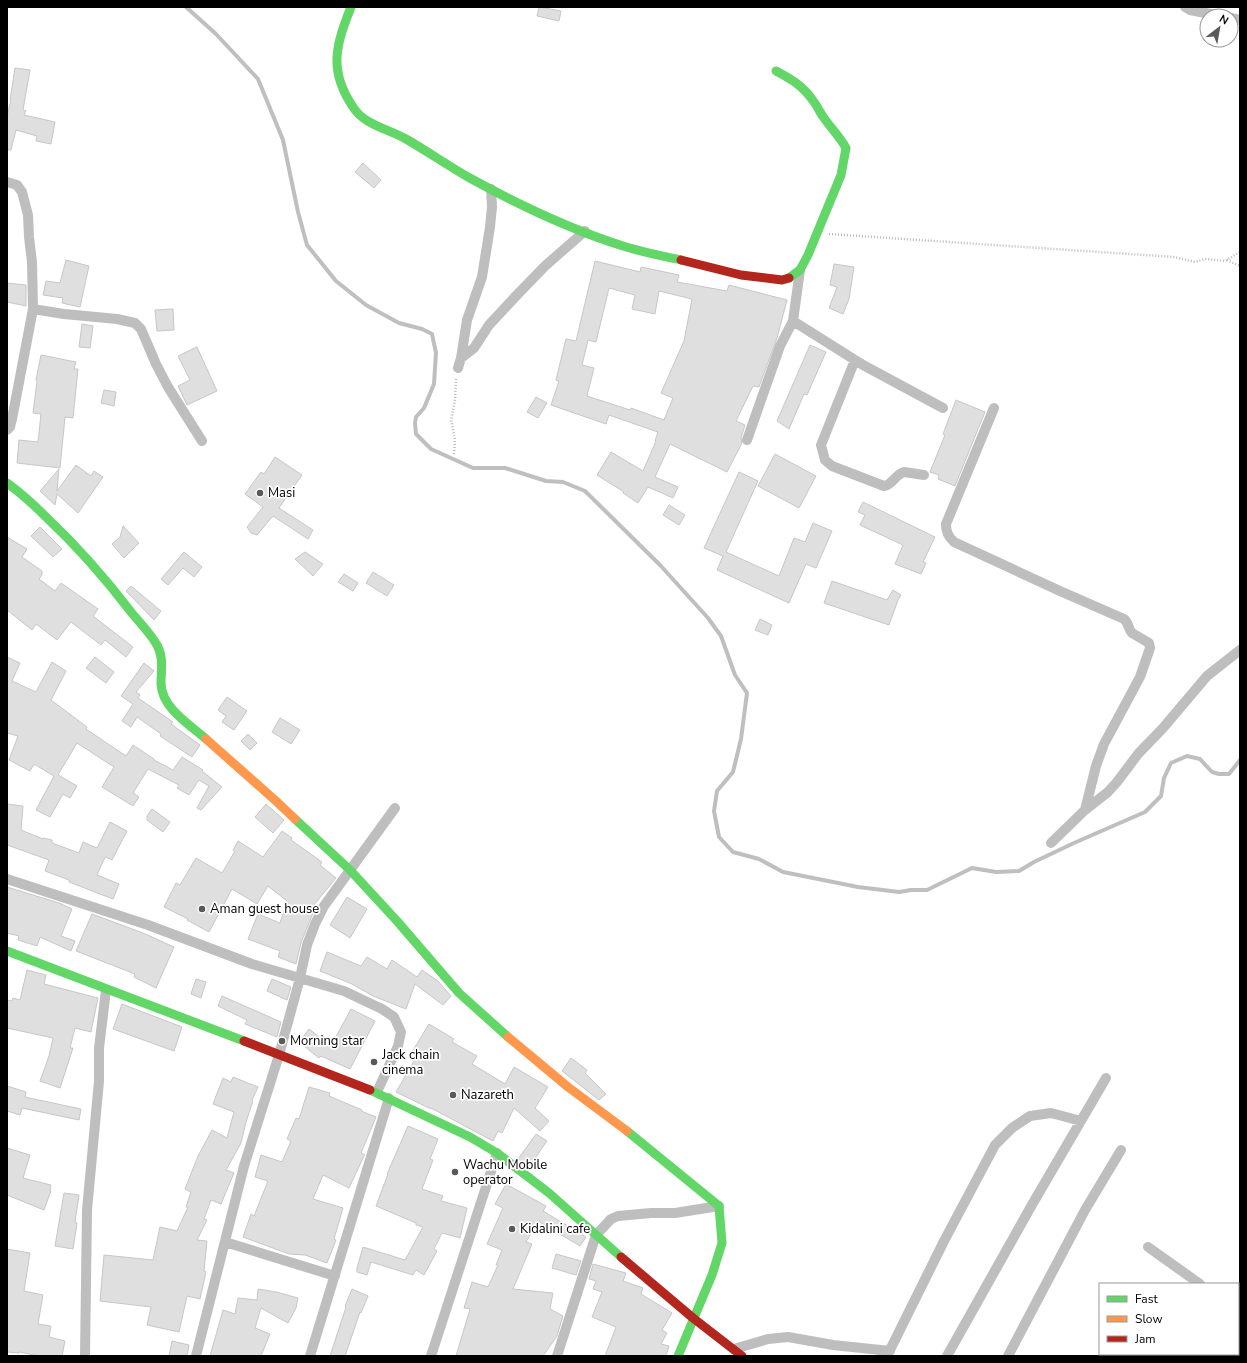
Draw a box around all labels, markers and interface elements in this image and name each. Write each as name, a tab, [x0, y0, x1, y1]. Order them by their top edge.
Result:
north arrow	[1199, 8, 1239, 48]
text: N	[1217, 11, 1231, 28]
place label: Masi	[268, 484, 295, 502]
marker: Masi	[255, 488, 265, 498]
place label: Aman guest house	[210, 900, 319, 918]
marker: Aman guest house	[197, 904, 207, 914]
place label: Morning star	[290, 1032, 364, 1050]
marker: Morning star	[277, 1036, 287, 1046]
place label: Jack chain cinema	[381, 1046, 440, 1079]
marker: Jack chain cinema	[369, 1057, 379, 1067]
place label: Nazareth	[461, 1086, 514, 1104]
marker: Nazareth	[448, 1090, 458, 1100]
place label: Wachu Mobile operator	[463, 1156, 547, 1189]
marker: Wachu Mobile operator	[450, 1167, 460, 1177]
place label: Kidalini cafe	[520, 1220, 590, 1238]
marker: Kidalini cafe	[507, 1224, 517, 1234]
legend	[1099, 1283, 1239, 1355]
text: Fast	[1135, 1291, 1158, 1307]
text: Slow	[1135, 1311, 1163, 1327]
text: Jam	[1134, 1331, 1156, 1347]

